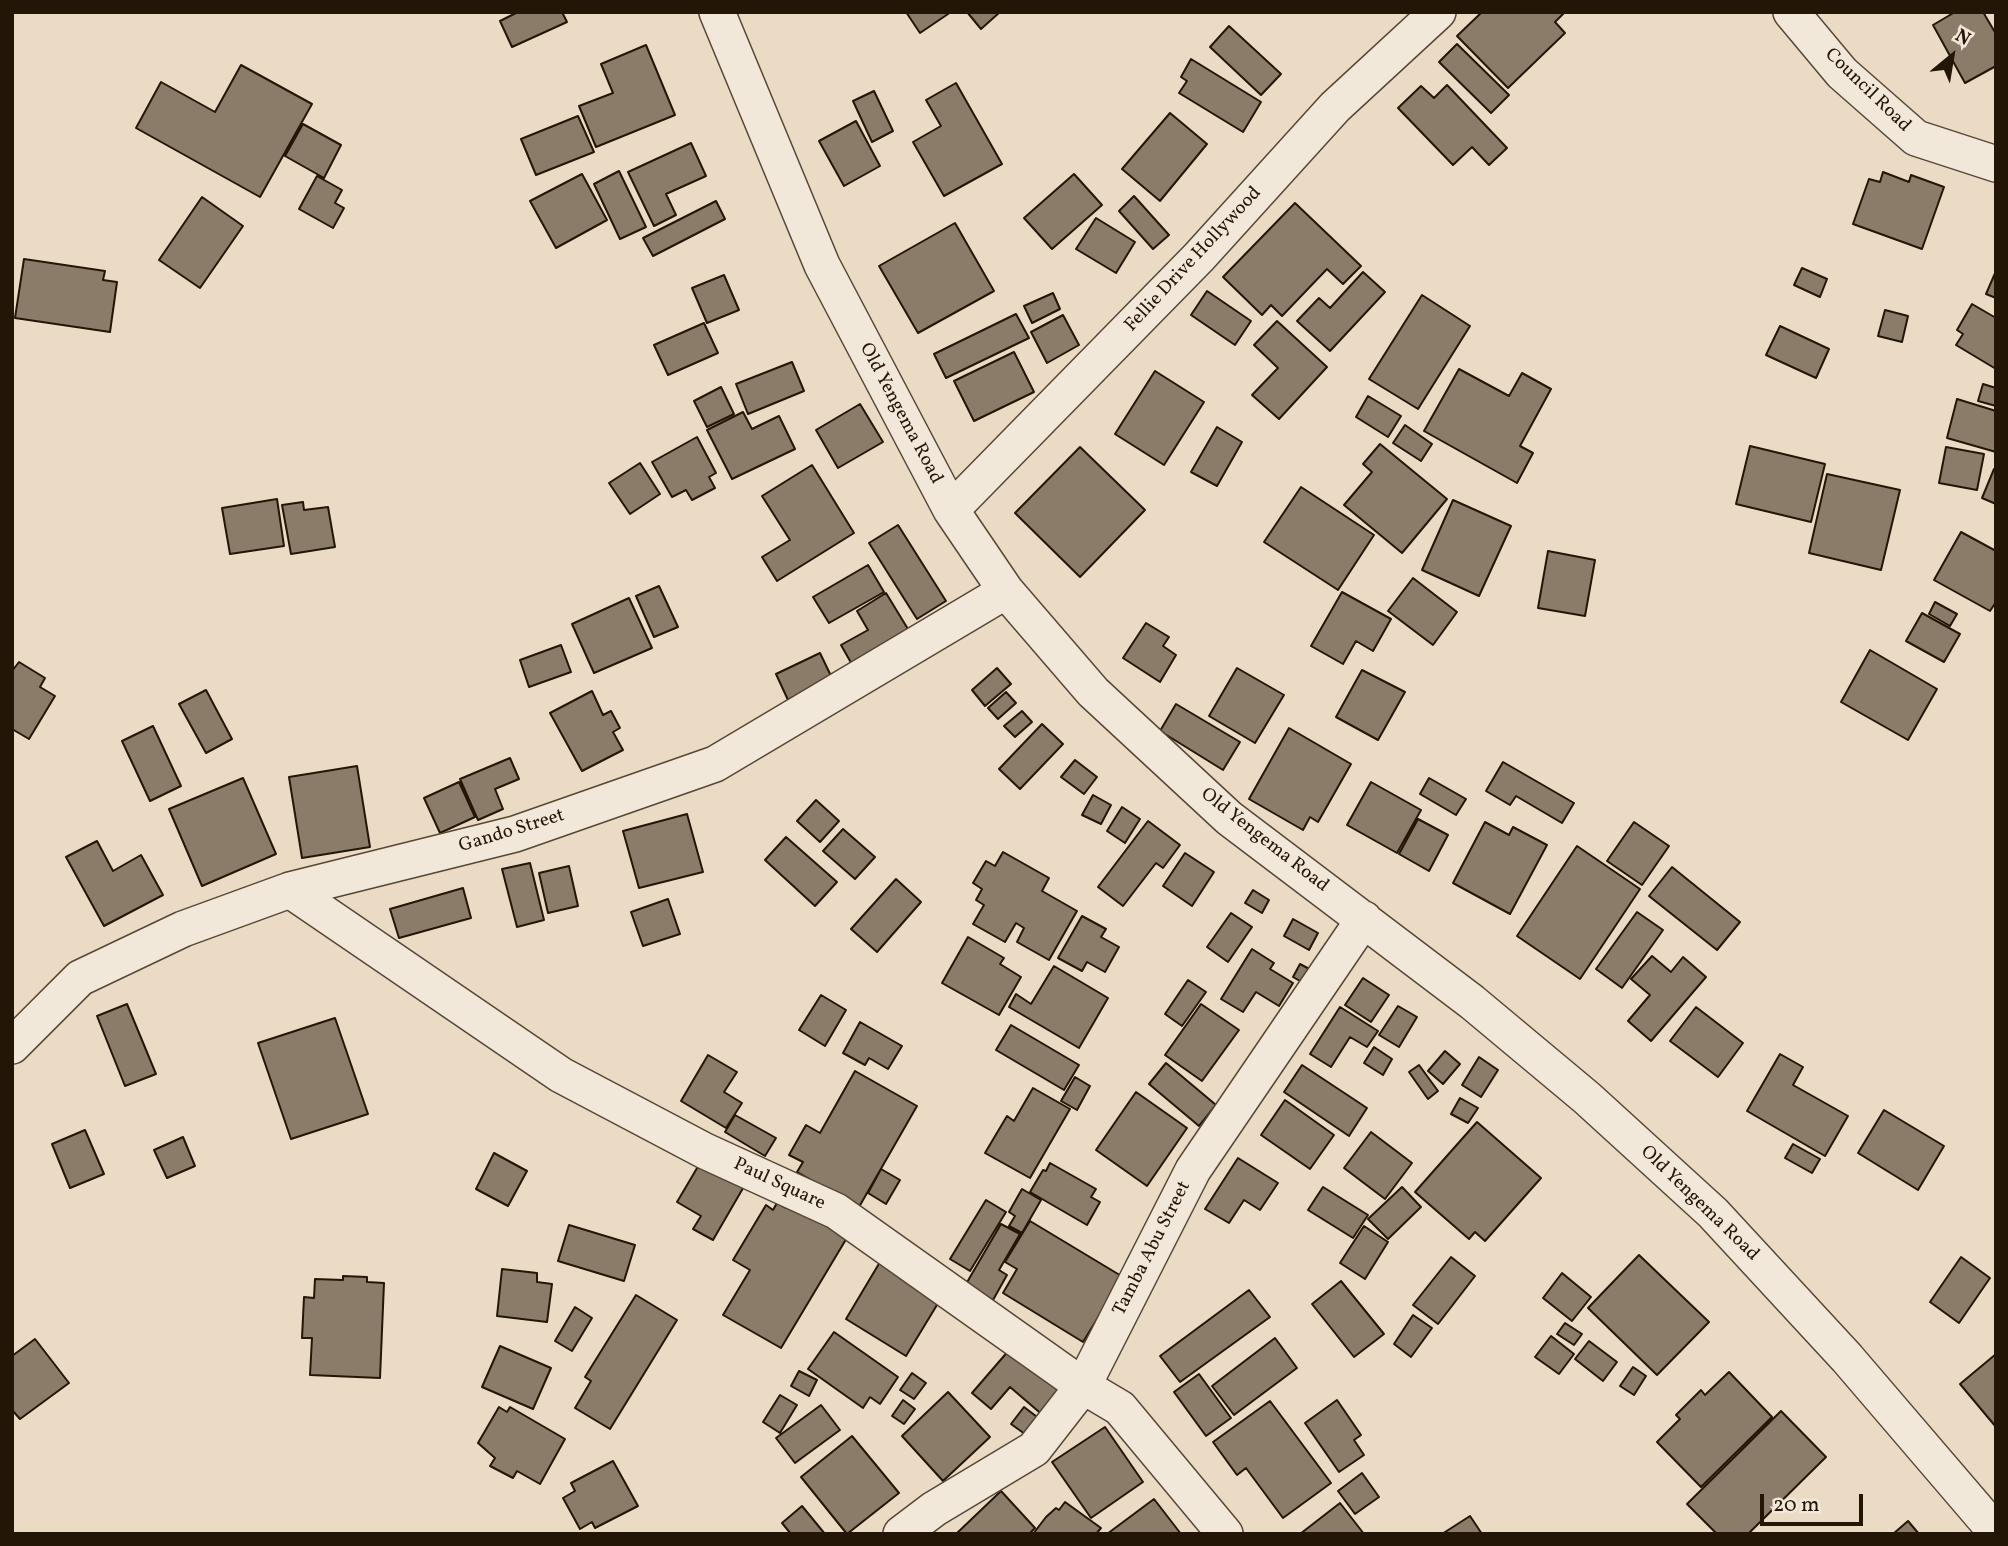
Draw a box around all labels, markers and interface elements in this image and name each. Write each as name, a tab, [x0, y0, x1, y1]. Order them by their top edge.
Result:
north arrow	[1917, 21, 1987, 91]
text: N	[1950, 23, 1975, 53]
street label: Council Road	[1819, 44, 1915, 138]
street label: Fellie Drive Hollywood	[1121, 183, 1267, 337]
street label: Old Yengema Road	[853, 340, 947, 488]
street label: Old Yengema Road	[1195, 784, 1333, 898]
street label: Gando Street	[456, 805, 568, 859]
street label: Old Yengema Road	[1635, 1141, 1763, 1267]
street label: Paul Square	[729, 1154, 829, 1216]
street label: Tamba Abu Street	[1109, 1178, 1197, 1320]
scale bar	[1763, 1480, 1866, 1524]
text: 20 m	[1773, 1491, 1819, 1520]

